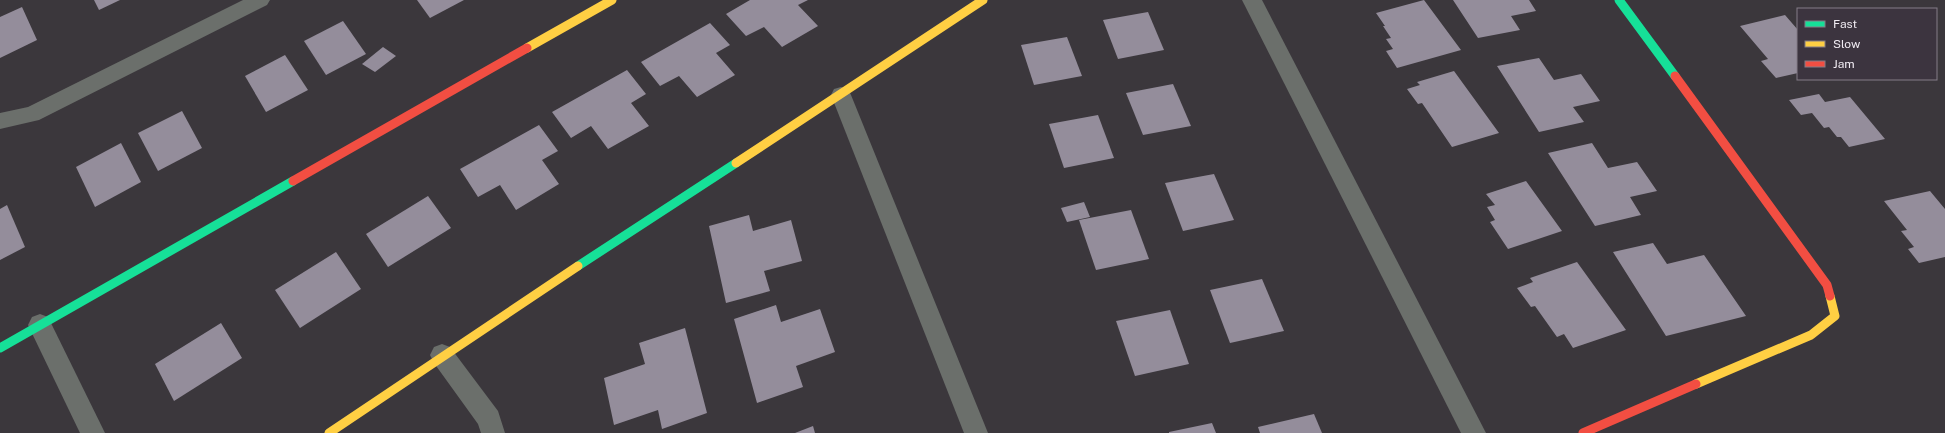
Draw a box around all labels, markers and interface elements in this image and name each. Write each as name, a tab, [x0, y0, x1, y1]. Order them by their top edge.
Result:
legend	[1797, 8, 1937, 80]
text: Fast	[1833, 17, 1858, 31]
text: Slow	[1833, 37, 1861, 51]
text: Jam	[1833, 57, 1855, 71]

